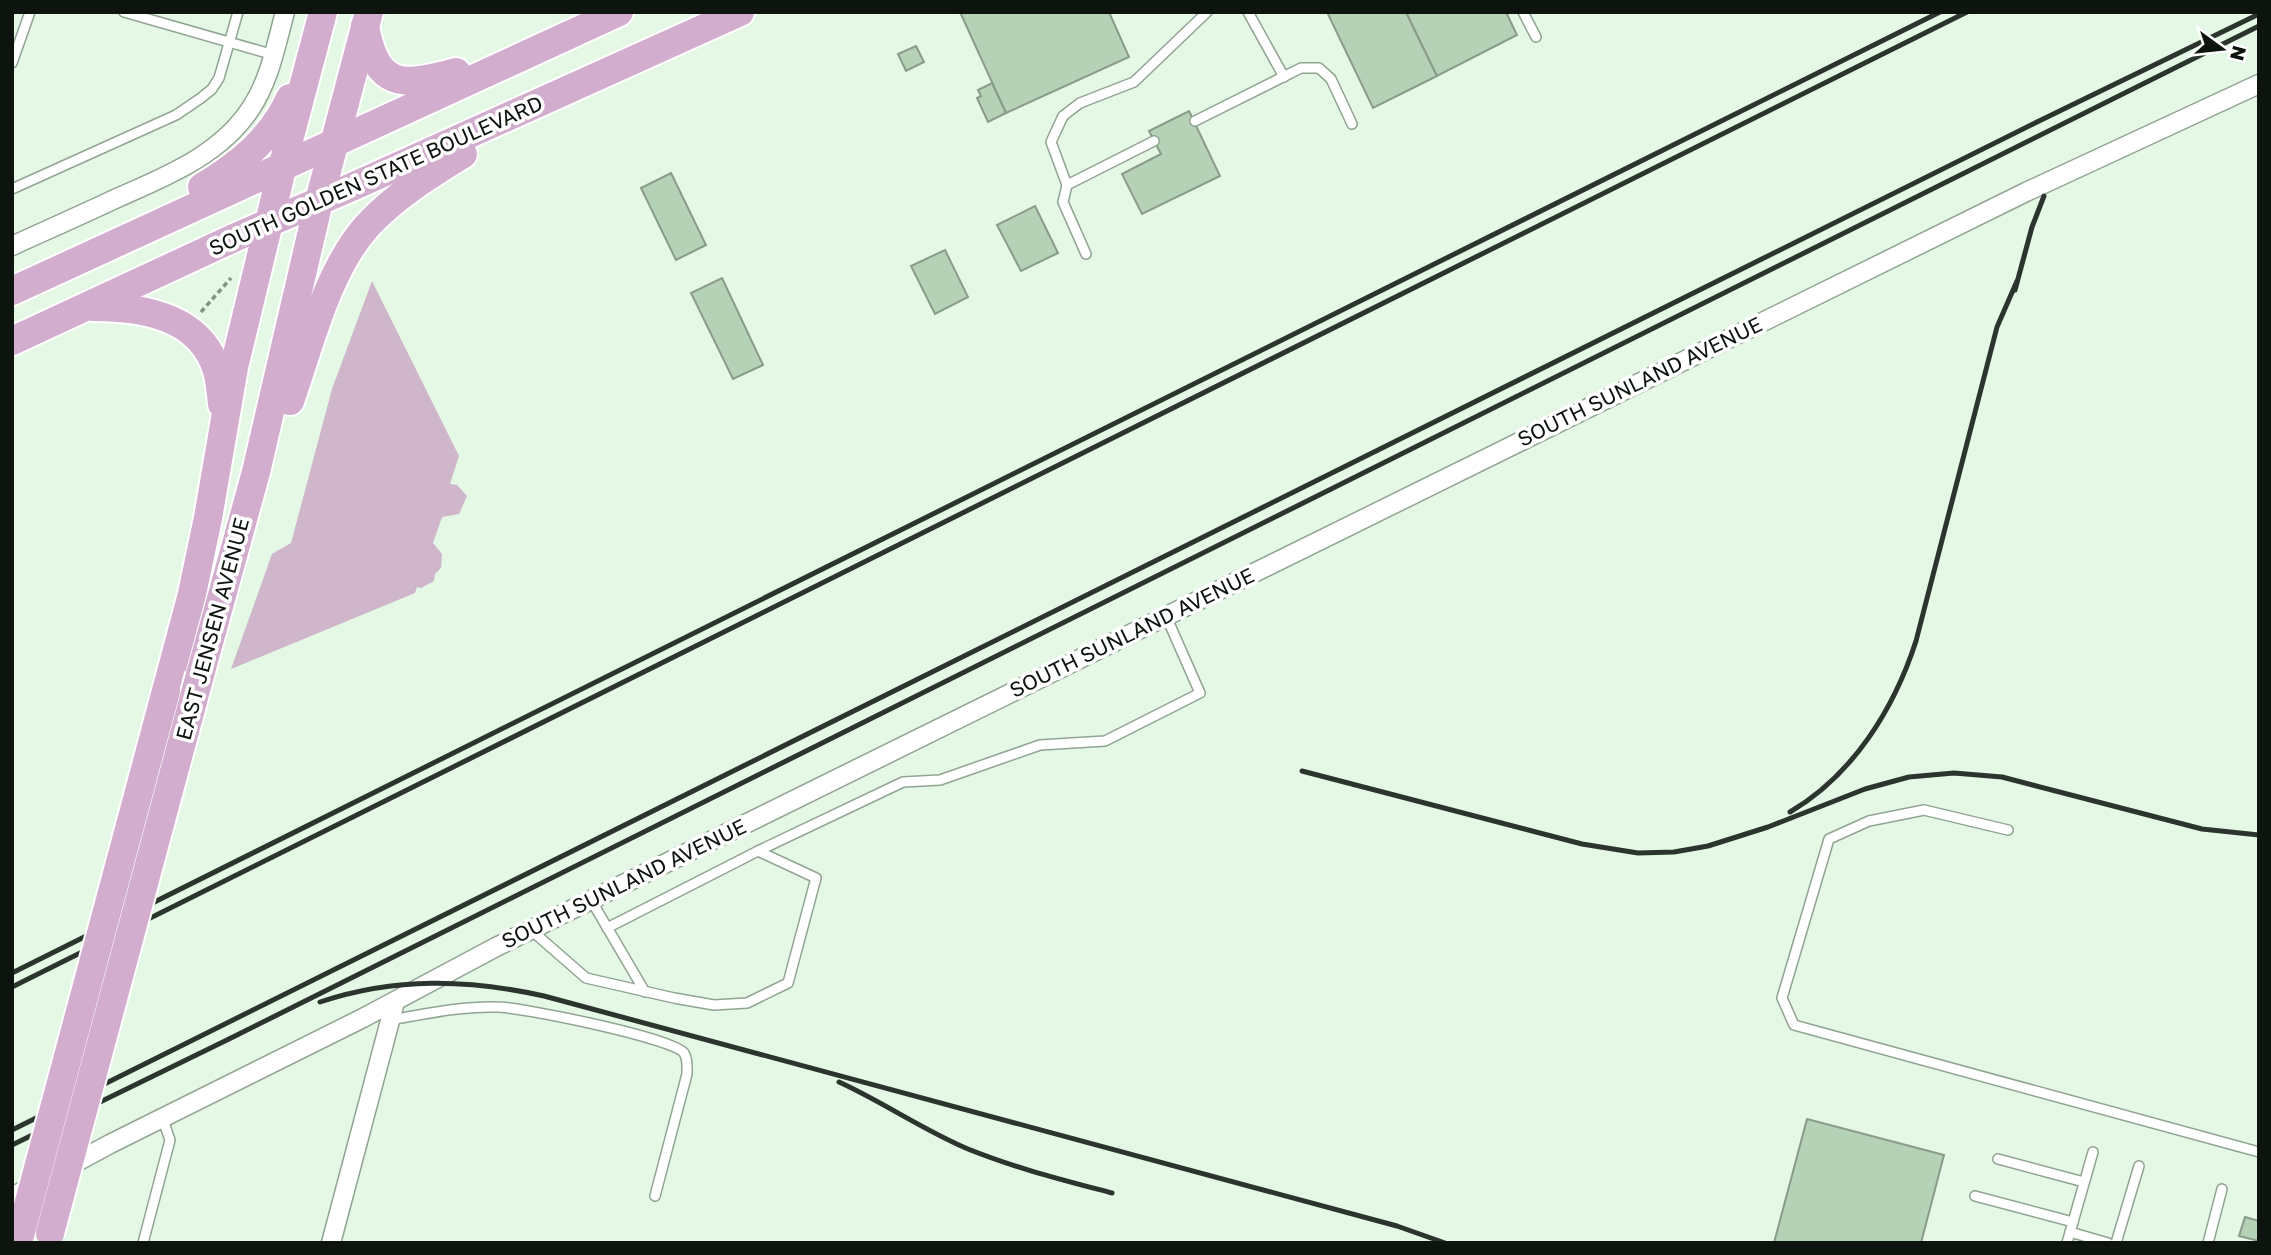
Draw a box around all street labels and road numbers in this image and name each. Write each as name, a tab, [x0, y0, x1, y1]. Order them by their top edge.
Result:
street label: SOUTH GOLDEN STATE BOULEVARD	[205, 89, 547, 261]
street label: SOUTH SUNLAND AVENUE	[1513, 310, 1766, 452]
street label: EAST JENSEN AVENUE	[170, 515, 254, 743]
street label: SOUTH SUNLAND AVENUE	[1005, 561, 1258, 703]
street label: SOUTH SUNLAND AVENUE	[497, 812, 750, 954]

